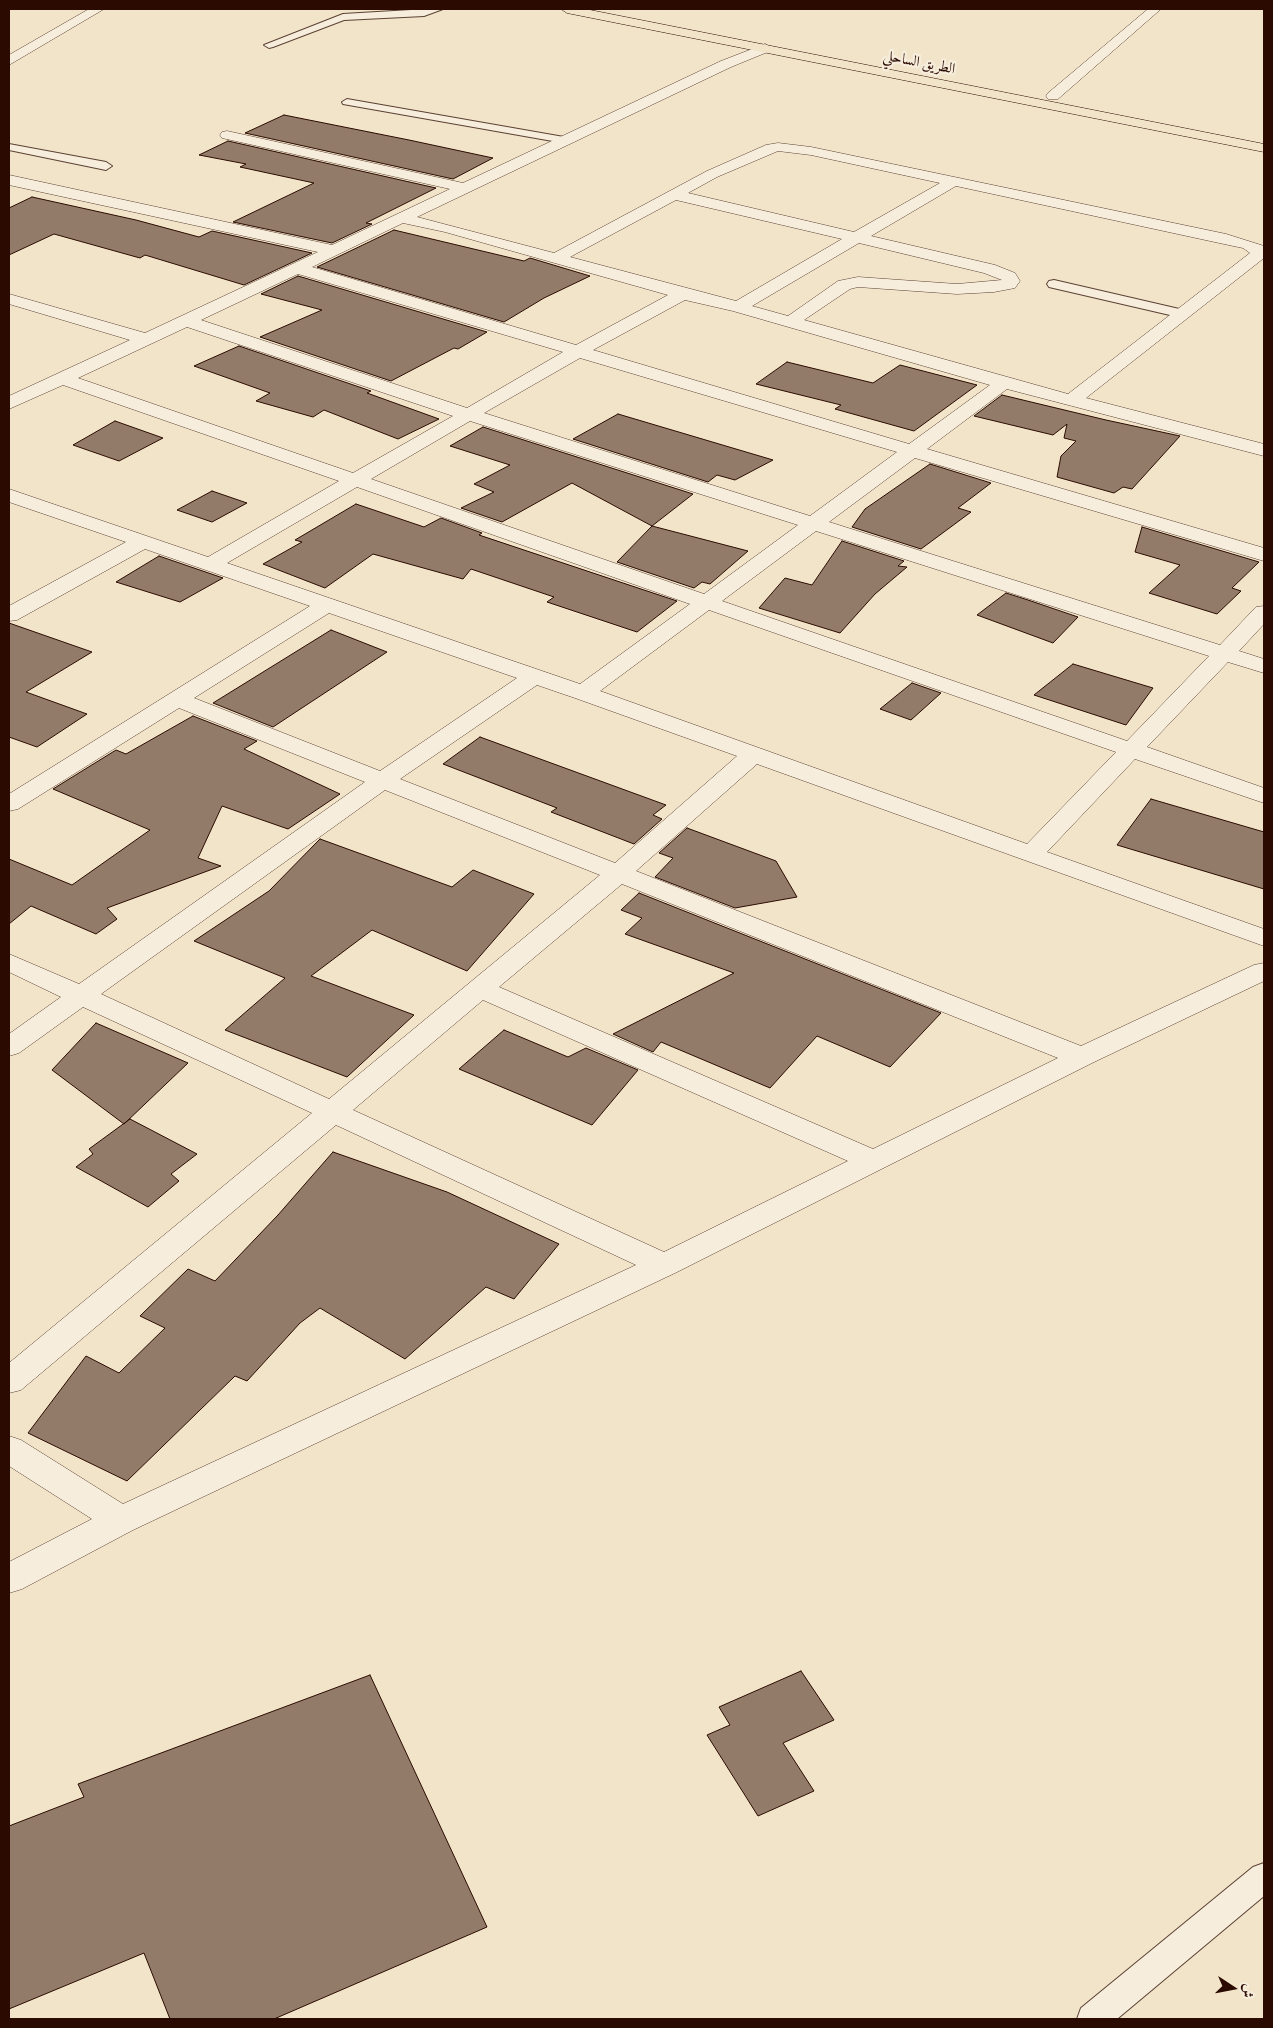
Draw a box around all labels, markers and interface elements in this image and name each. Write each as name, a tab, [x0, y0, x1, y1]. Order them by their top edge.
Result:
street label: الطريق الساحلي	[881, 47, 957, 79]
north arrow	[1208, 1963, 1258, 2013]
text: ش	[1238, 1982, 1258, 1999]

